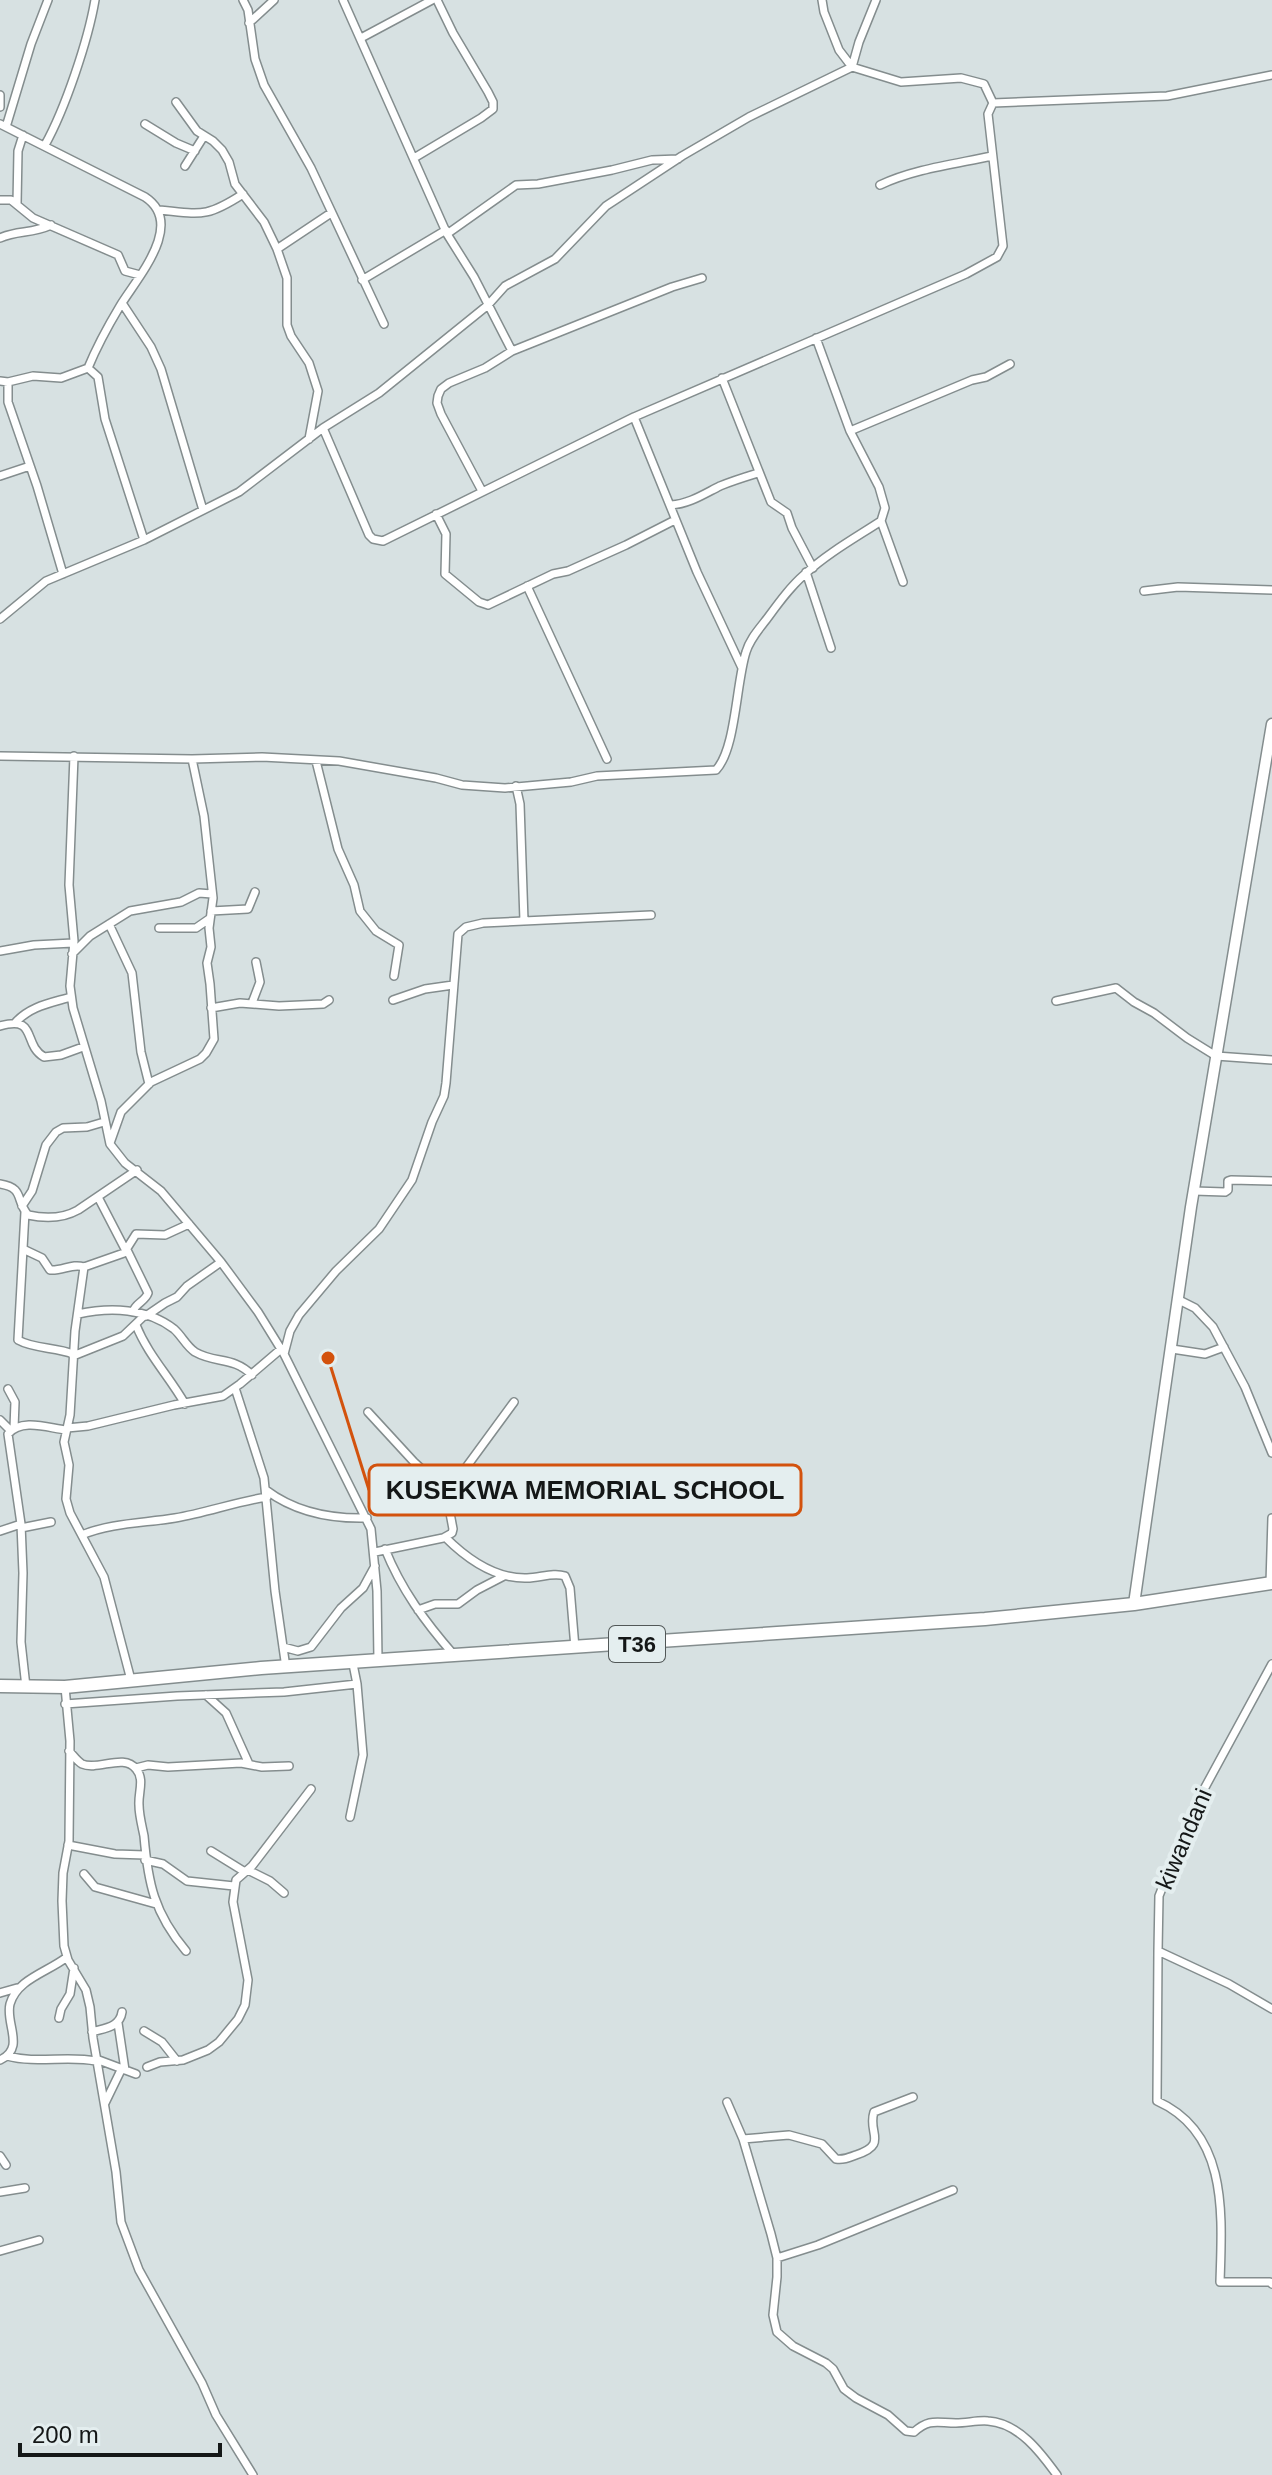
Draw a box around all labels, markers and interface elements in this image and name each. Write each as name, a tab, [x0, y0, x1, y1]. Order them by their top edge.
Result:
callout: KUSEKWA MEMORIAL SCHOOL	[369, 1465, 801, 1515]
text: KUSEKWA MEMORIAL SCHOOL	[386, 1475, 784, 1505]
road number: T36	[609, 1626, 665, 1662]
street label: kiwandani	[1150, 1784, 1217, 1893]
scale bar	[20, 2407, 220, 2457]
text: 200 m	[32, 2421, 99, 2448]

